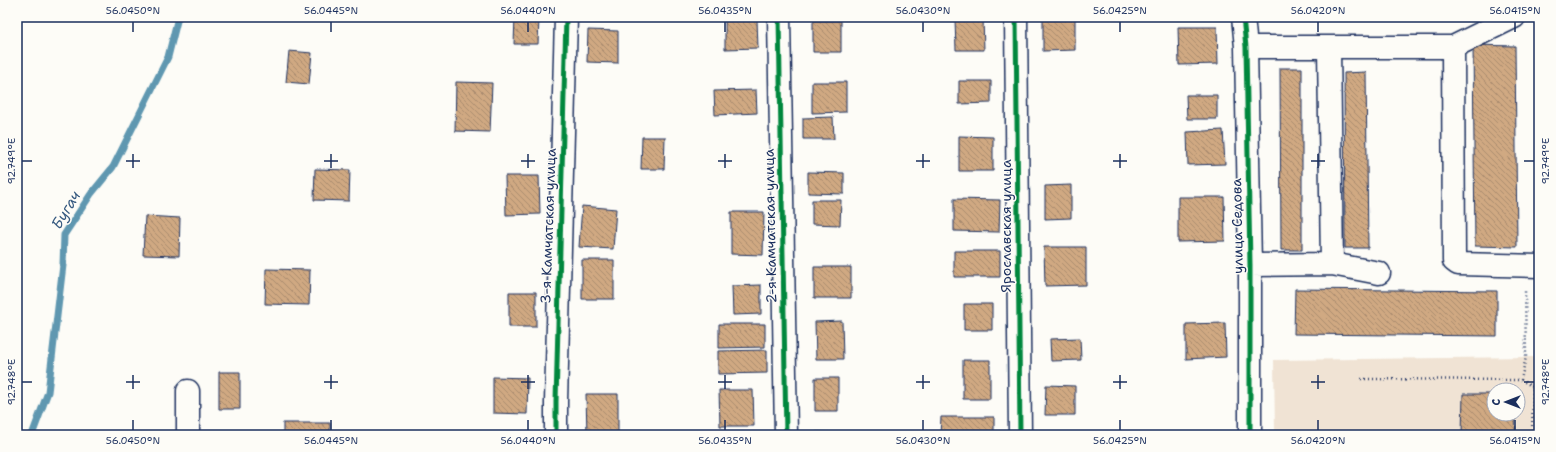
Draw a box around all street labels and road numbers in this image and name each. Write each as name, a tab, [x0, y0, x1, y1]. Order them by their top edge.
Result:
street label: 3-я Камчатская улица	[536, 148, 560, 304]
street label: 2-я Камчатская улица	[760, 148, 780, 304]
street label: Ярославская улица	[997, 159, 1015, 293]
street label: улица Седова	[1227, 178, 1247, 274]

